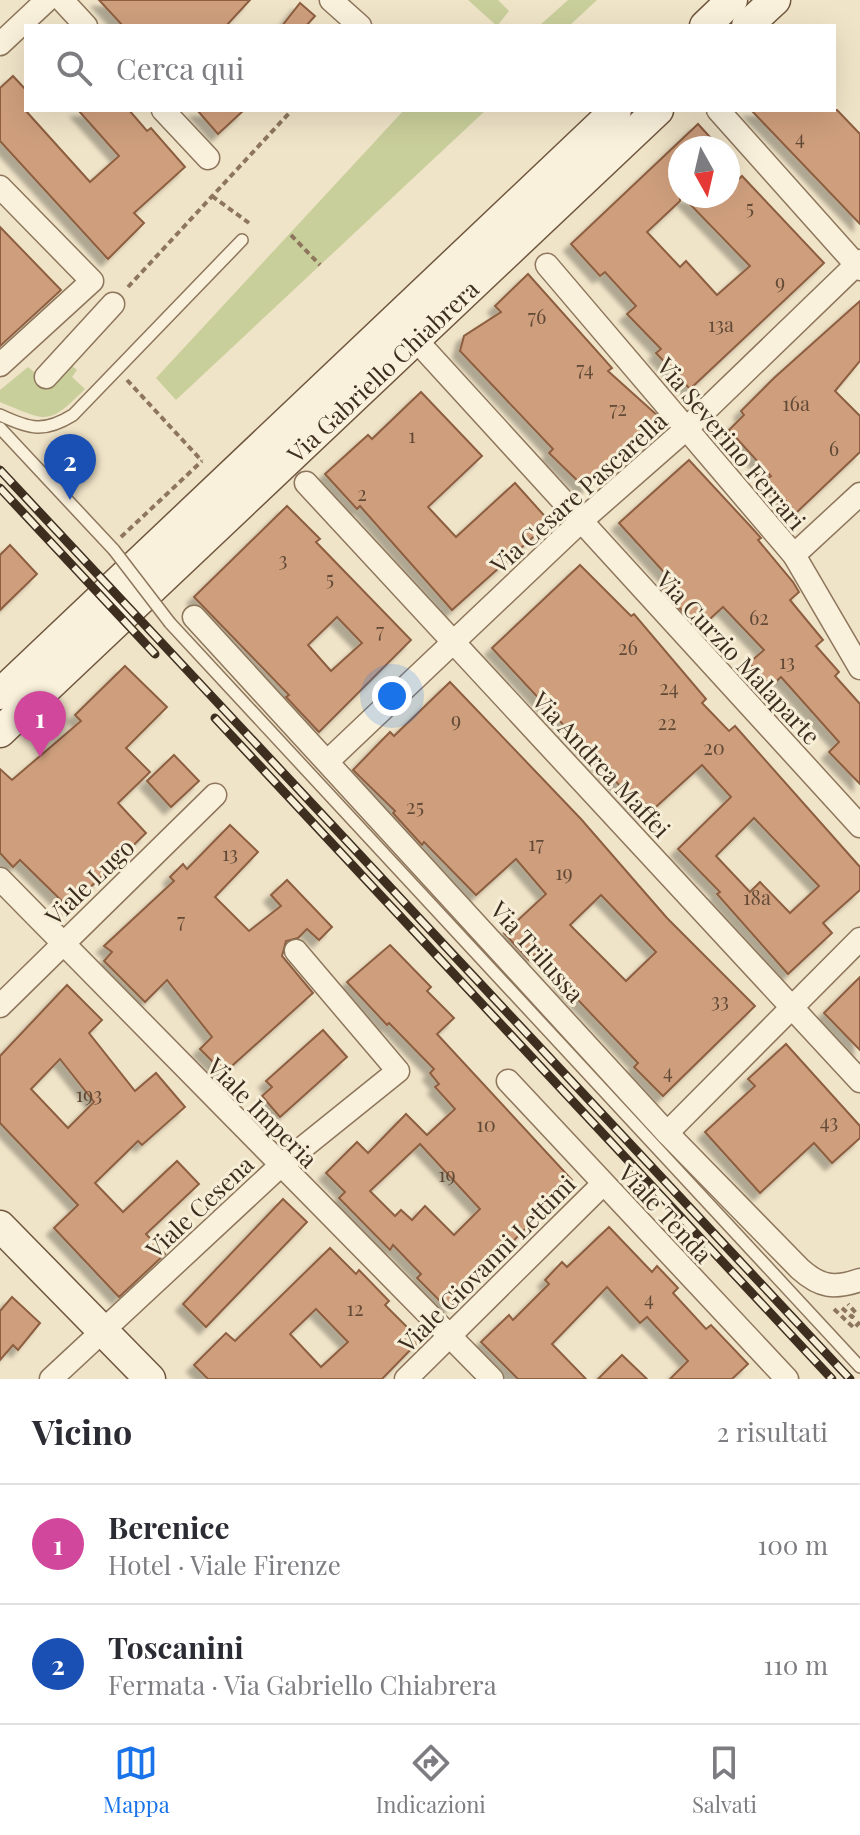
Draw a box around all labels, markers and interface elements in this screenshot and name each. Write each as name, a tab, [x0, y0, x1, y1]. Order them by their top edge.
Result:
search box	[24, 24, 836, 112]
icon: search	[52, 46, 96, 90]
text: Cerca qui	[116, 48, 244, 88]
house number: 4	[795, 123, 805, 150]
north arrow	[668, 136, 740, 208]
house number: 5	[746, 193, 754, 220]
house number: 9	[775, 267, 785, 294]
street label: Via Gabriello Chiabrera	[279, 272, 485, 470]
house number: 76	[528, 302, 546, 329]
house number: 13a	[708, 310, 734, 337]
street label: Via Severino Ferrari	[650, 350, 813, 536]
house number: 74	[576, 354, 594, 381]
house number: 16a	[782, 389, 810, 416]
house number: 72	[609, 394, 627, 421]
street label: Via Cesare Pascarella	[482, 404, 673, 580]
house number: 1	[408, 421, 416, 448]
pin: 2	[44, 434, 96, 500]
house number: 6	[829, 434, 839, 461]
house number: 2	[357, 479, 367, 506]
house number: 3	[278, 545, 288, 572]
street label: Via Curzio Malaparte	[649, 562, 828, 751]
house number: 5	[326, 564, 334, 591]
house number: 62	[749, 603, 769, 630]
house number: 7	[376, 616, 384, 643]
house number: 26	[618, 633, 638, 660]
house number: 13	[779, 647, 795, 674]
house number: 24	[659, 673, 679, 700]
your location	[372, 676, 412, 716]
street label: Via Andrea Maffei	[525, 683, 678, 844]
pin: 1	[14, 691, 66, 757]
house number: 9	[451, 705, 461, 732]
house number: 22	[657, 708, 677, 735]
house number: 20	[703, 733, 725, 760]
house number: 25	[406, 792, 424, 819]
house number: 17	[528, 829, 544, 856]
street label: Viale Lugo	[37, 831, 140, 932]
house number: 13	[222, 839, 238, 866]
house number: 19	[555, 858, 573, 885]
house number: 18a	[743, 883, 771, 910]
street label: Via Trilussa	[483, 893, 592, 1008]
house number: 7	[177, 906, 185, 933]
house number: 33	[711, 986, 729, 1013]
street label: Viale Imperia	[200, 1049, 325, 1174]
house number: 4	[663, 1057, 673, 1084]
house number: 193	[76, 1080, 102, 1107]
house number: 43	[820, 1107, 838, 1134]
house number: 10	[476, 1110, 496, 1137]
street label: Viale Cesena	[138, 1148, 260, 1265]
street label: Viale Tenda	[611, 1156, 720, 1269]
house number: 19	[438, 1160, 456, 1187]
street label: Viale Giovanni Lettimi	[390, 1168, 581, 1359]
house number: 4	[644, 1284, 654, 1311]
house number: 12	[347, 1294, 363, 1321]
text: Vicino	[32, 1408, 132, 1454]
text: 2 risultati	[717, 1414, 828, 1449]
text: Berenice	[108, 1507, 230, 1547]
text: 1	[53, 1527, 63, 1562]
text: 100 m	[758, 1527, 828, 1562]
text: Hotel · Viale Firenze	[108, 1547, 341, 1582]
text: Toscanini	[108, 1627, 244, 1667]
text: 2	[51, 1647, 65, 1682]
text: 110 m	[764, 1647, 828, 1682]
text: Fermata · Via Gabriello Chiabrera	[108, 1667, 497, 1702]
tab: Mappa	[103, 1741, 170, 1819]
tab: Indicazioni	[376, 1741, 486, 1819]
tab: Salvati	[692, 1741, 757, 1819]

